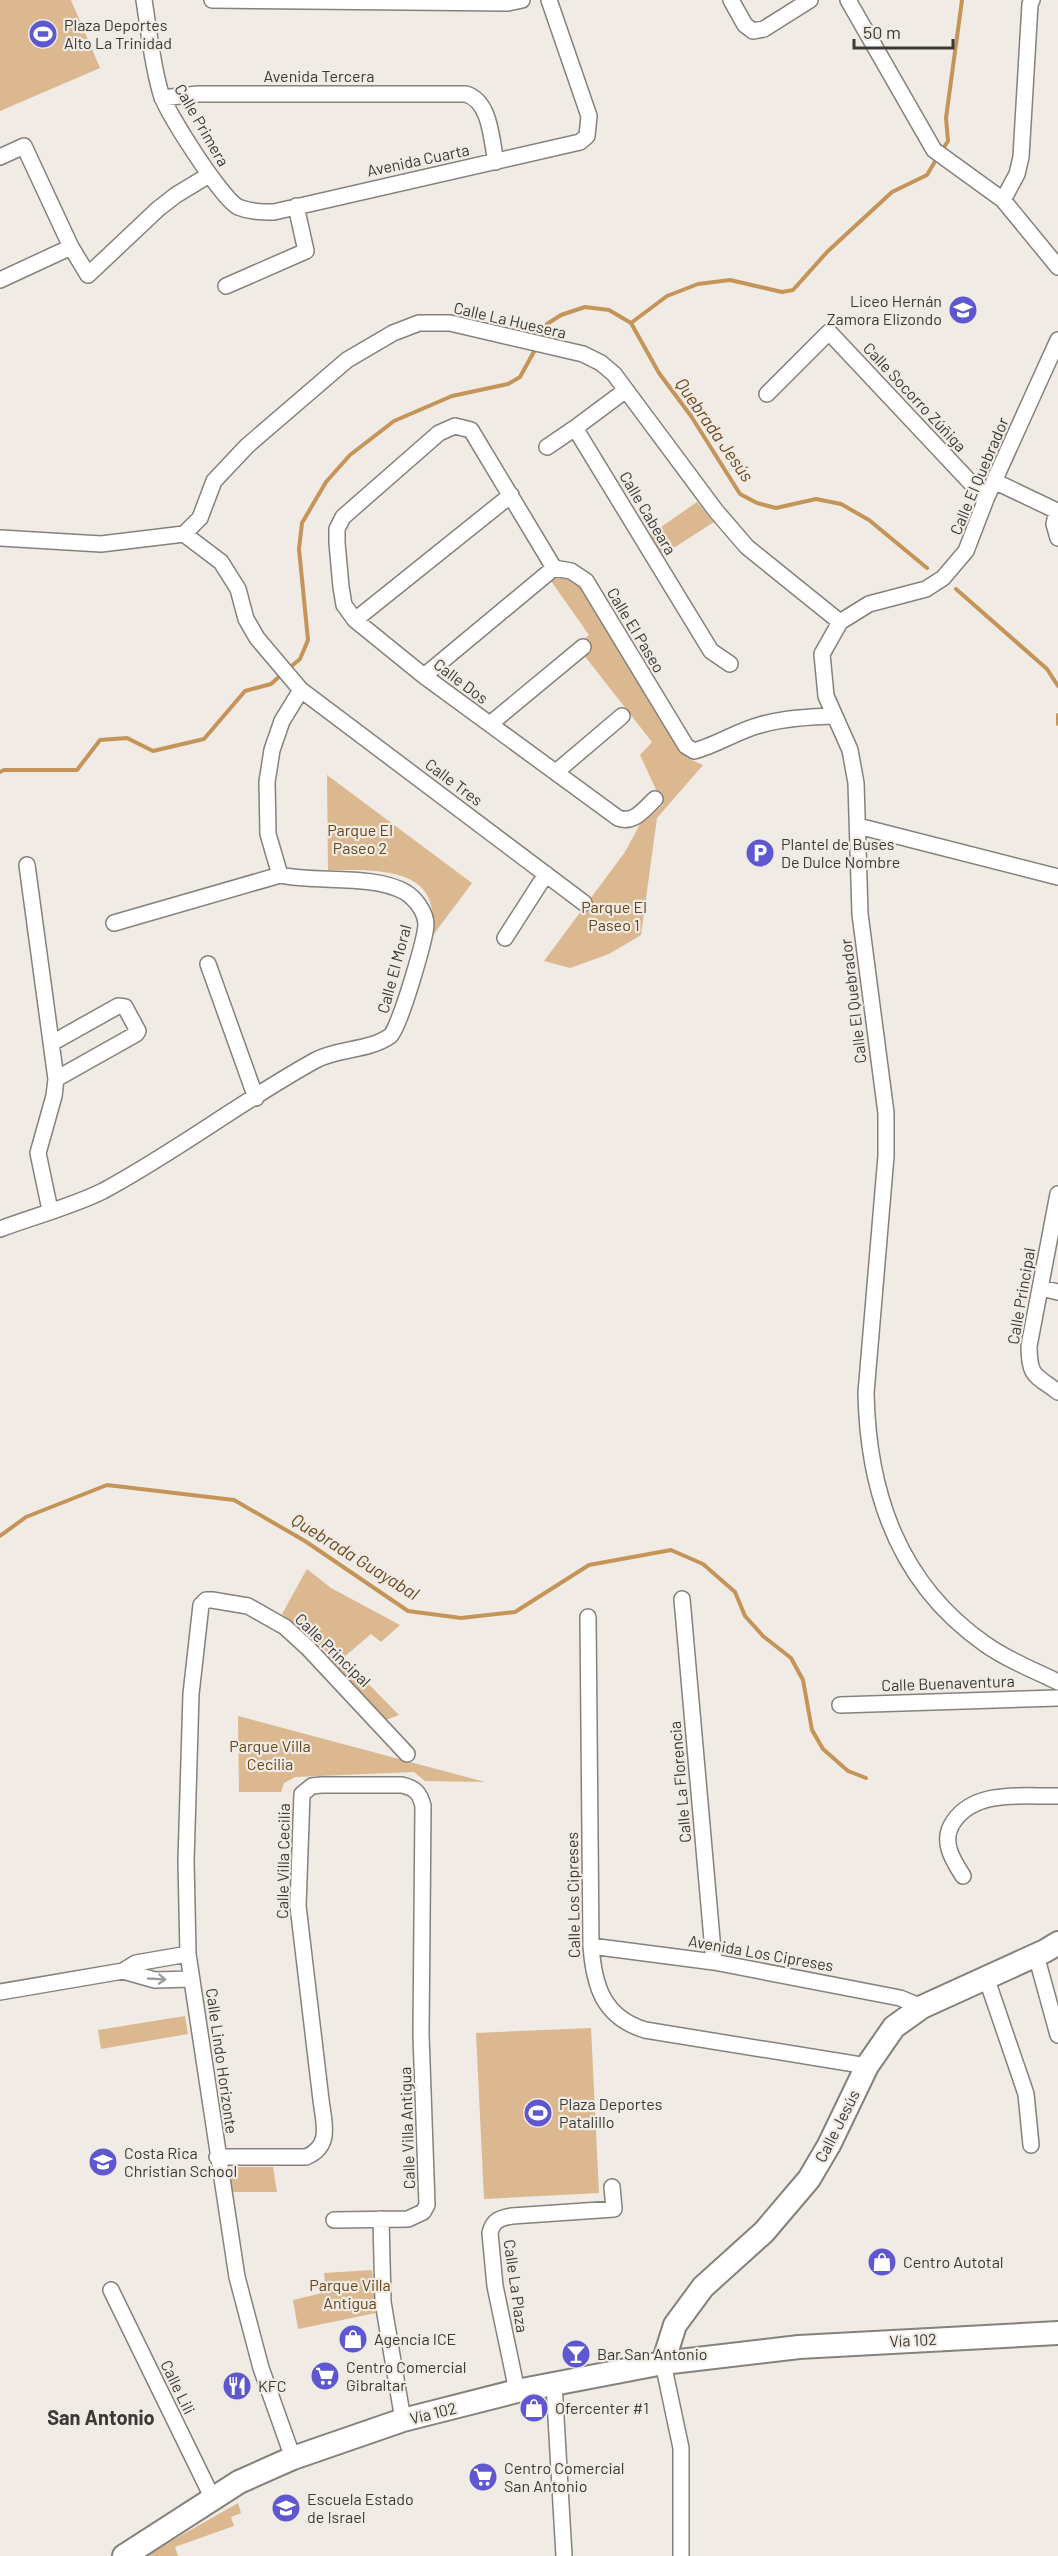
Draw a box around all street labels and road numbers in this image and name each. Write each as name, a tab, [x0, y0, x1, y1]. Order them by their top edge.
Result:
street label: Avenida Tercera	[264, 66, 374, 85]
street label: Calle Primera	[171, 80, 234, 169]
street label: Avenida Cuarta	[365, 139, 471, 180]
street label: Calle La Huesera	[452, 297, 568, 342]
street label: Calle Socorro Zúñiga	[860, 338, 971, 455]
street label: Calle El Quebrador	[945, 414, 1012, 537]
street label: Calle Cabeara	[616, 468, 681, 558]
street label: Calle El Paseo	[604, 584, 669, 676]
street label: Calle Dos	[430, 654, 492, 707]
street label: Calle Tres	[422, 754, 487, 809]
street label: Calle El Moral	[373, 922, 414, 1015]
street label: Calle El Quebrador	[835, 937, 870, 1065]
street label: Calle Principal	[1003, 1246, 1038, 1346]
street label: Calle Principal	[292, 1609, 375, 1690]
street label: Calle Buenaventura	[881, 1671, 1015, 1694]
street label: Calle La Florencia	[665, 1720, 694, 1844]
street label: Calle Villa Cecilia	[272, 1803, 293, 1919]
street label: Calle Los Cipreses	[562, 1832, 583, 1958]
street label: Avenida Los Cipreses	[687, 1930, 835, 1975]
street label: Calle Lindo Horizonte	[203, 1987, 242, 2135]
street label: Calle Villa Antigua	[395, 2066, 418, 2190]
street label: Calle Jesús	[810, 2086, 863, 2165]
street label: Calle La Plaza	[501, 2238, 532, 2334]
street label: Vía 102	[889, 2329, 937, 2350]
street label: Calle Lili	[157, 2357, 200, 2417]
street label: Vía 102	[408, 2398, 458, 2427]

